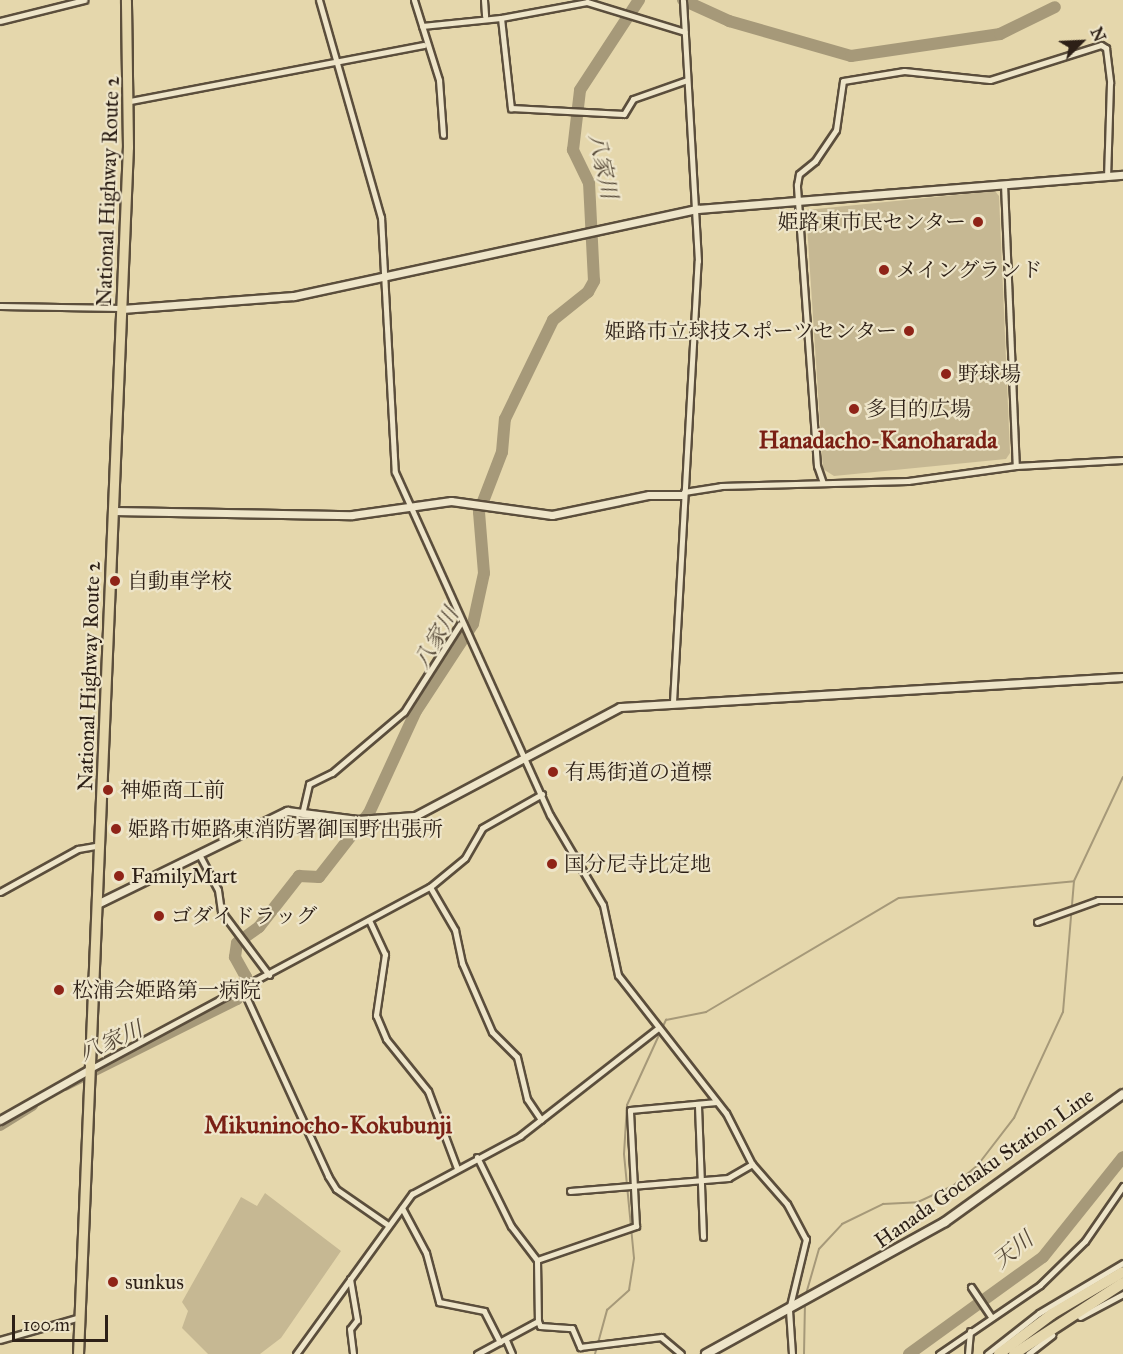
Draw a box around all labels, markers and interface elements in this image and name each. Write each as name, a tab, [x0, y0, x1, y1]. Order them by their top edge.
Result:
north arrow	[1051, 12, 1111, 72]
text: N	[1086, 24, 1109, 45]
street label: National Highway Route 2	[91, 76, 125, 306]
water label: 八家川	[583, 131, 623, 201]
place label: 姫路東市民センター	[777, 209, 966, 235]
marker: 姫路東市民センター	[971, 215, 985, 229]
place label: メイングランド	[896, 257, 1043, 283]
marker: メイングランド	[877, 263, 891, 277]
place label: 姫路市立球技スポーツセンター	[603, 318, 897, 344]
marker: 姫路市立球技スポーツセンター	[902, 324, 916, 338]
place label: 野球場	[958, 361, 1021, 387]
marker: 野球場	[939, 367, 953, 381]
place label: 多目的広場	[866, 396, 971, 422]
marker: 多目的広場	[847, 402, 861, 416]
district label: Hanadacho-Kanoharada	[759, 427, 997, 455]
street label: National Highway Route 2	[72, 561, 106, 791]
place label: 自動車学校	[127, 568, 232, 594]
marker: 自動車学校	[108, 574, 122, 588]
water label: 八家川	[408, 603, 464, 673]
place label: 有馬街道の道標	[565, 759, 712, 785]
marker: 有馬街道の道標	[546, 765, 560, 779]
place label: 神姫商工前	[120, 777, 225, 803]
marker: 神姫商工前	[101, 783, 115, 797]
place label: 姫路市姫路東消防署御国野出張所	[128, 816, 443, 842]
marker: 姫路市姫路東消防署御国野出張所	[109, 822, 123, 836]
place label: 国分尼寺比定地	[564, 851, 711, 877]
marker: 国分尼寺比定地	[545, 857, 559, 871]
place label: FamilyMart	[131, 863, 237, 889]
marker: FamilyMart	[112, 869, 126, 883]
place label: ゴダイドラッグ	[171, 903, 318, 929]
marker: ゴダイドラッグ	[152, 909, 166, 923]
place label: 松浦会姫路第一病院	[72, 977, 261, 1003]
marker: 松浦会姫路第一病院	[50, 981, 68, 999]
water label: 八家川	[75, 1016, 147, 1066]
street label: Hanada Gochaku Station Line	[870, 1083, 1098, 1253]
district label: Mikuninocho-Kokubunji	[204, 1112, 452, 1140]
water label: 天川	[988, 1226, 1038, 1274]
place label: sunkus	[125, 1269, 184, 1295]
marker: sunkus	[106, 1275, 120, 1289]
scale bar	[15, 1303, 111, 1341]
text: 100 m	[23, 1314, 70, 1336]

